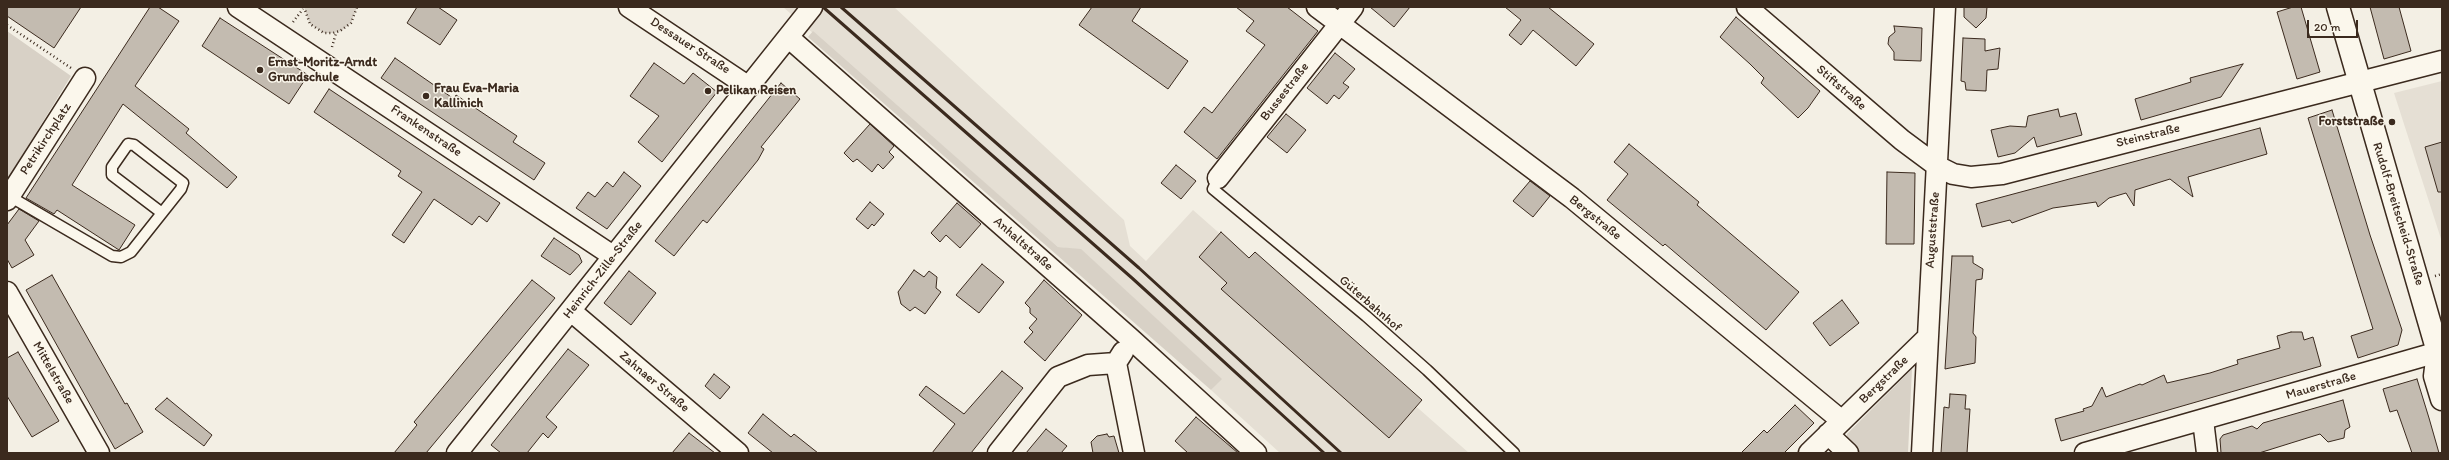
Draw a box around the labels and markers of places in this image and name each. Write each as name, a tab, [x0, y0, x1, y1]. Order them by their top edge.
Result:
place label: Ernst-Moritz-Arndt Grundschule	[268, 55, 377, 86]
marker: Ernst-Moritz-Arndt Grundschule	[255, 65, 265, 75]
place label: Frau Eva-Maria Kallinich	[434, 81, 519, 112]
place label: Pelikan Reisen	[716, 83, 796, 99]
marker: Pelikan Reisen	[703, 86, 713, 96]
marker: Frau Eva-Maria Kallinich	[421, 91, 431, 101]
place label: Forststraße	[2319, 114, 2384, 130]
marker: Forststraße	[2387, 117, 2397, 127]

